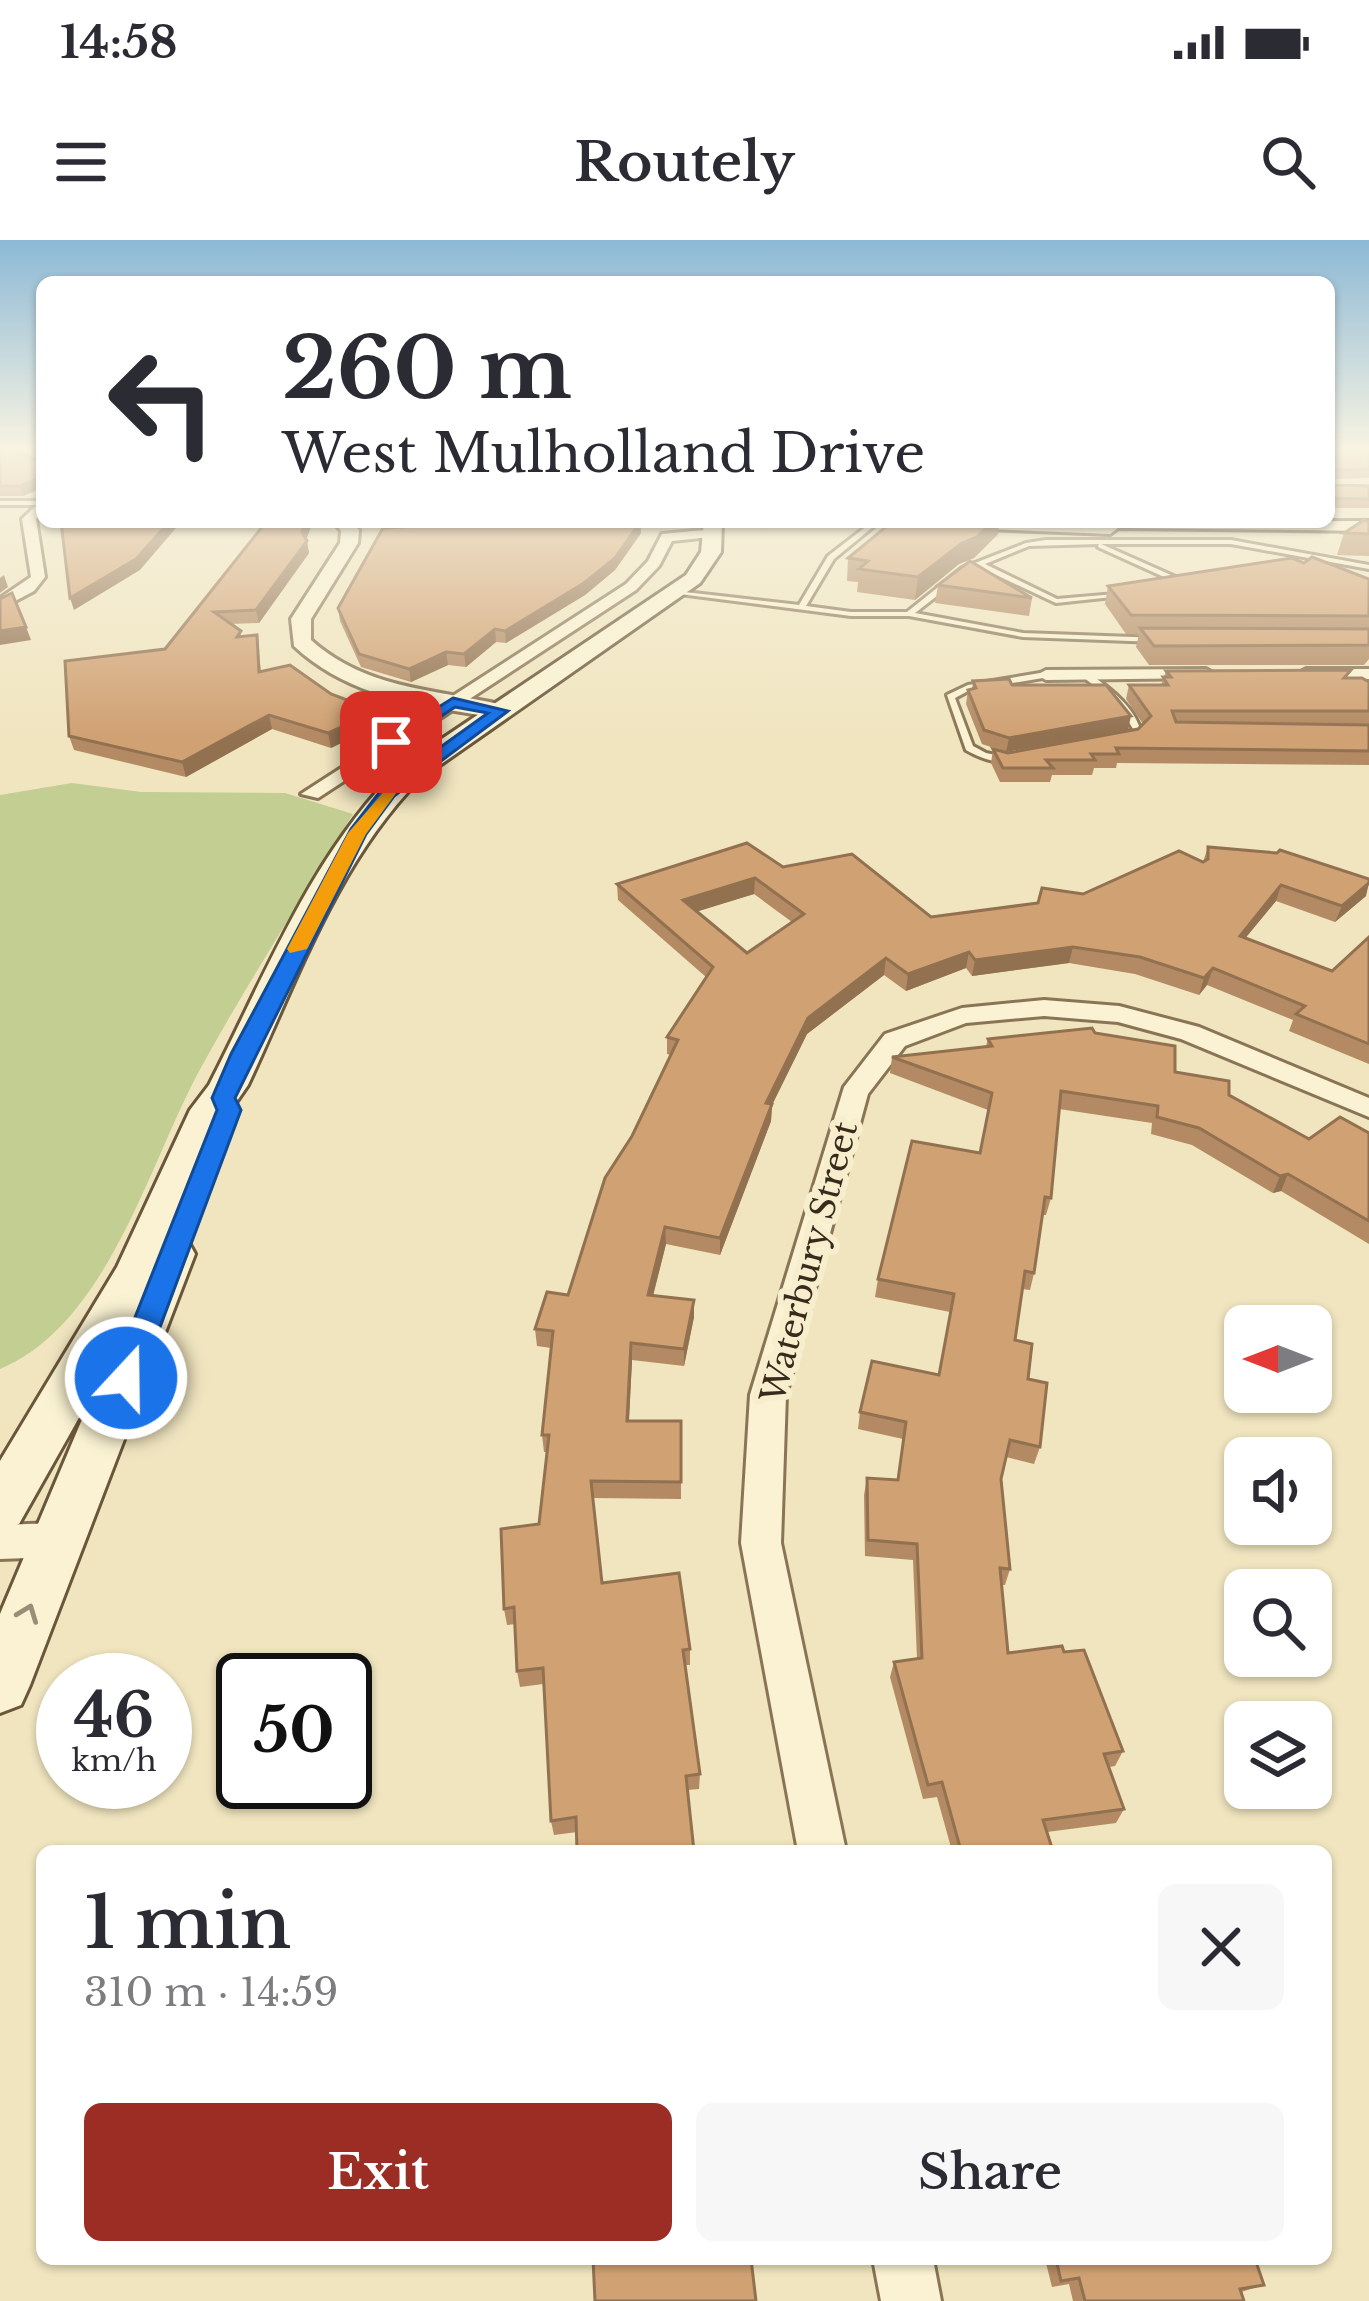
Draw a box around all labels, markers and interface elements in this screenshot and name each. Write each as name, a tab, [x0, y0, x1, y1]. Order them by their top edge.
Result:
text: 14:58	[60, 14, 178, 70]
icon: menu	[48, 129, 114, 195]
text: Routely	[574, 129, 795, 196]
icon: search	[1255, 129, 1321, 195]
text: 260 m	[282, 317, 572, 421]
icon: left	[84, 324, 240, 480]
text: West Mulholland Drive	[282, 420, 925, 487]
pin	[340, 691, 442, 793]
icon: arrive	[358, 709, 424, 775]
street label: Waterbury Street	[751, 1116, 866, 1408]
north arrow	[1224, 1305, 1332, 1413]
map controls	[1224, 1305, 1332, 1809]
position arrow	[63, 1315, 189, 1441]
button: sound	[1224, 1437, 1332, 1545]
button: search	[1224, 1569, 1332, 1677]
one-way arrow	[13, 1603, 38, 1624]
speed limit sign: 50	[216, 1653, 372, 1809]
text: 46	[74, 1679, 154, 1753]
button: layers	[1224, 1701, 1332, 1809]
text: km/h	[71, 1742, 157, 1779]
text: 1 min	[84, 1878, 291, 1967]
button: close	[1158, 1884, 1284, 2010]
text: 310 m · 14:59	[84, 1968, 338, 2017]
button: Exit	[84, 2103, 672, 2241]
button: Share	[696, 2103, 1284, 2241]

